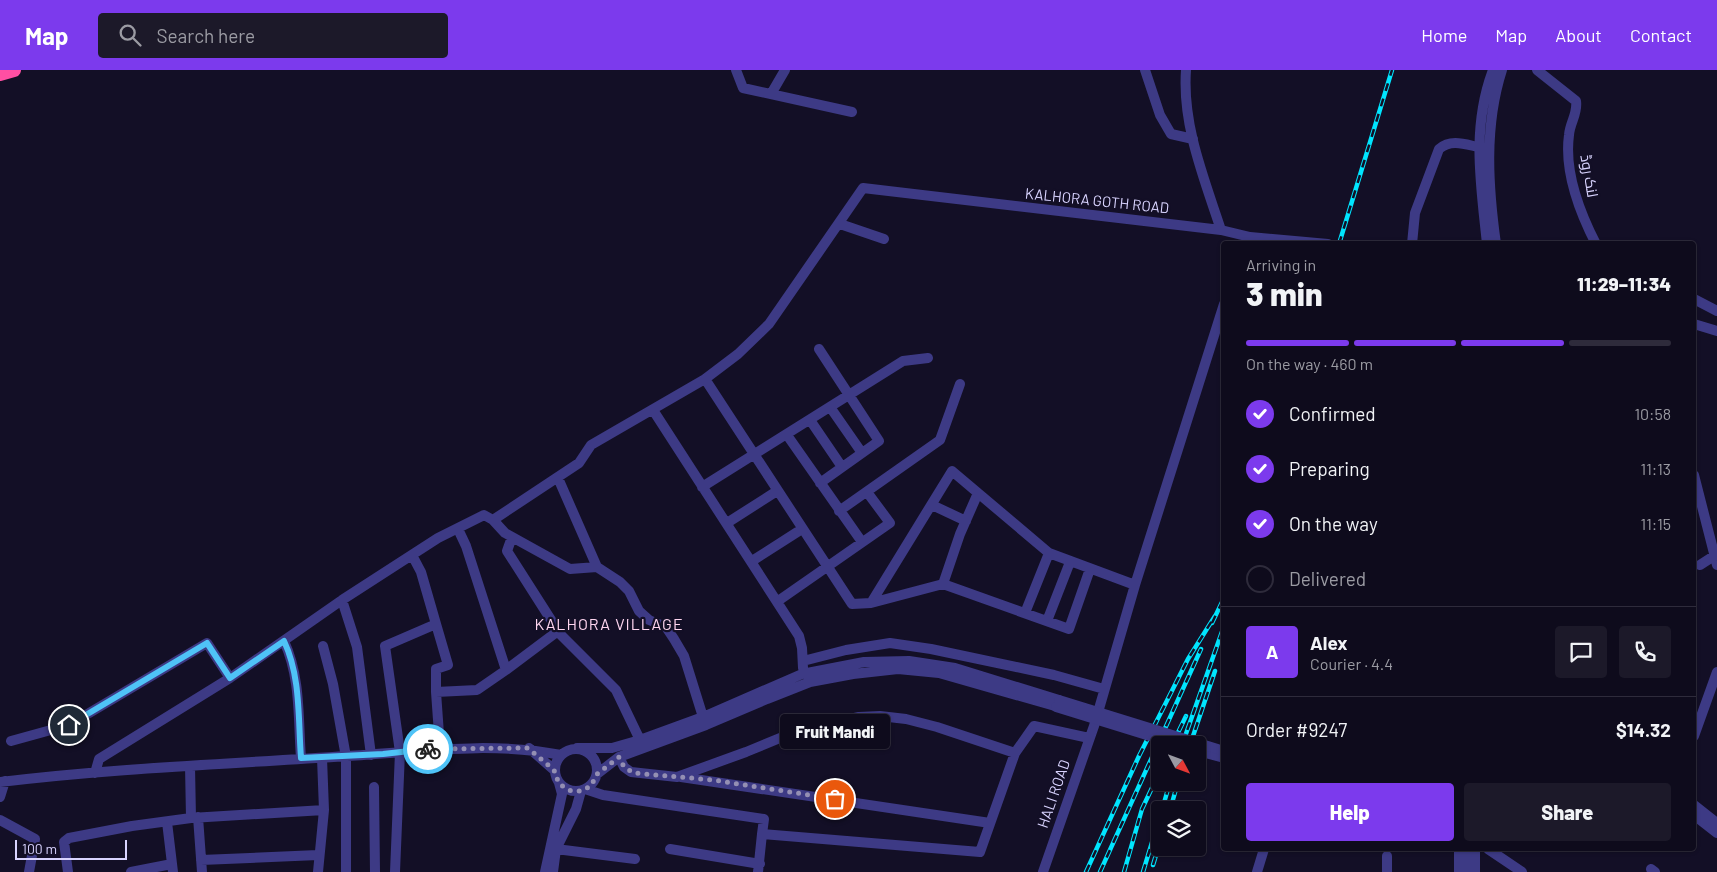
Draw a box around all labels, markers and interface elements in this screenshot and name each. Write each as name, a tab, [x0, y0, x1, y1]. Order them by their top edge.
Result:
search box	[98, 13, 448, 58]
text: Map	[25, 21, 68, 50]
icon: search	[116, 21, 144, 49]
text: Search here	[156, 24, 255, 47]
text: Home	[1421, 24, 1467, 46]
text: Map	[1495, 24, 1527, 46]
text: About	[1555, 24, 1602, 46]
text: Contact	[1630, 24, 1692, 46]
street label: لنک روڈ	[1576, 153, 1603, 199]
street label: KALHORA GOTH ROAD	[1024, 183, 1170, 217]
text: Arriving in	[1246, 255, 1316, 274]
text: 11:29–11:34	[1577, 272, 1671, 295]
text: 3 min	[1246, 274, 1323, 312]
text: On the way · 460 m	[1246, 354, 1373, 373]
icon: check	[1246, 400, 1274, 428]
text: Confirmed	[1289, 402, 1376, 425]
text: 10:58	[1634, 404, 1671, 423]
icon: check	[1246, 455, 1274, 483]
text: Preparing	[1289, 457, 1370, 480]
text: 11:13	[1640, 459, 1671, 478]
icon: check	[1246, 510, 1274, 538]
text: On the way	[1289, 512, 1378, 535]
text: 11:15	[1641, 514, 1671, 533]
text: Delivered	[1289, 567, 1366, 590]
district label: KALHORA VILLAGE	[534, 614, 684, 633]
button: chat	[1555, 626, 1607, 678]
button: phone	[1619, 626, 1671, 678]
text: Alex	[1310, 631, 1348, 654]
text: A	[1266, 640, 1278, 663]
text: Courier · 4.4	[1310, 654, 1393, 673]
pin	[48, 704, 90, 746]
icon: home	[55, 711, 83, 739]
callout: Fruit Mandi	[780, 714, 890, 749]
text: Order #9247	[1246, 718, 1347, 741]
text: $14.32	[1616, 718, 1671, 741]
text: Fruit Mandi	[796, 722, 874, 741]
courier	[403, 724, 453, 774]
icon: bike	[414, 735, 442, 763]
north arrow	[1151, 736, 1206, 791]
map controls	[1151, 736, 1206, 856]
street label: HALI ROAD	[1033, 757, 1073, 830]
pin	[814, 778, 856, 820]
button: Help	[1246, 783, 1454, 841]
button: Share	[1464, 783, 1671, 841]
icon: bag	[821, 785, 849, 813]
button: layers	[1151, 801, 1206, 856]
scale bar	[15, 837, 128, 860]
text: 100 m	[22, 840, 57, 857]

